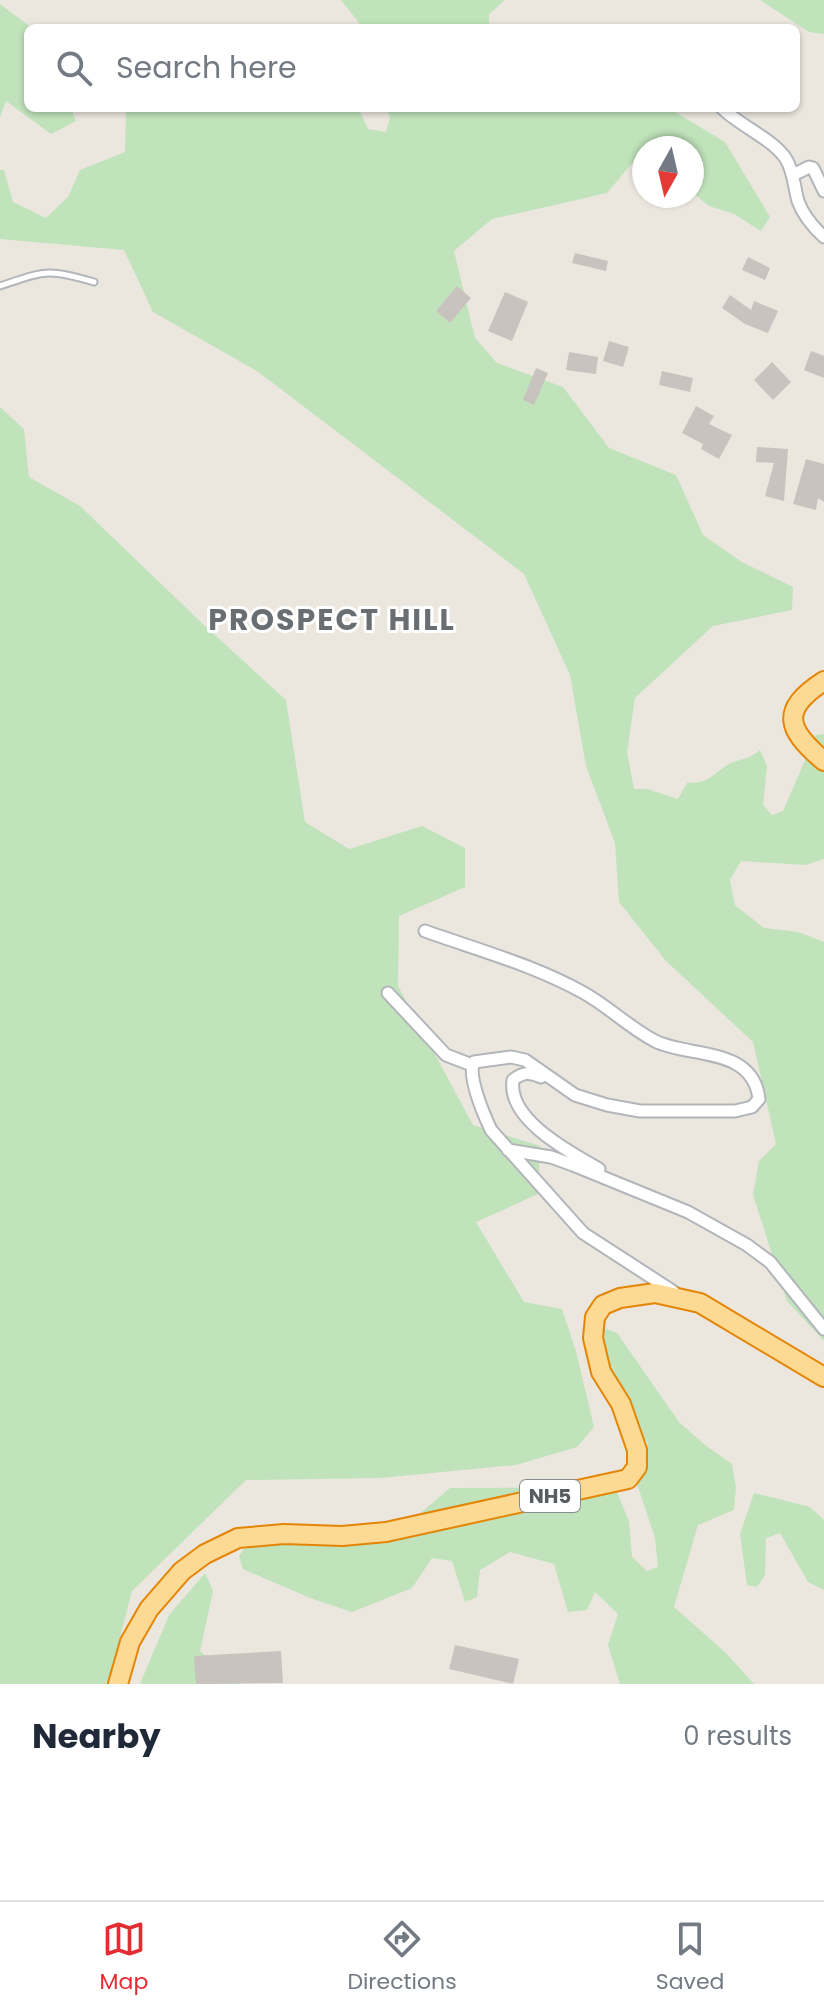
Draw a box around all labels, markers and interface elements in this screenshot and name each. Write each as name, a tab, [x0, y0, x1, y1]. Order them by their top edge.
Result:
search box	[24, 24, 800, 112]
icon: search	[52, 46, 96, 90]
text: Search here	[116, 46, 297, 89]
north arrow	[632, 136, 704, 208]
district label: PROSPECT HILL	[208, 598, 456, 641]
road number: NH5	[520, 1480, 580, 1512]
text: Nearby	[32, 1712, 161, 1760]
text: 0 results	[683, 1718, 792, 1754]
tab: Map	[100, 1917, 148, 1998]
tab: Directions	[347, 1917, 457, 1998]
tab: Saved	[656, 1917, 724, 1998]

